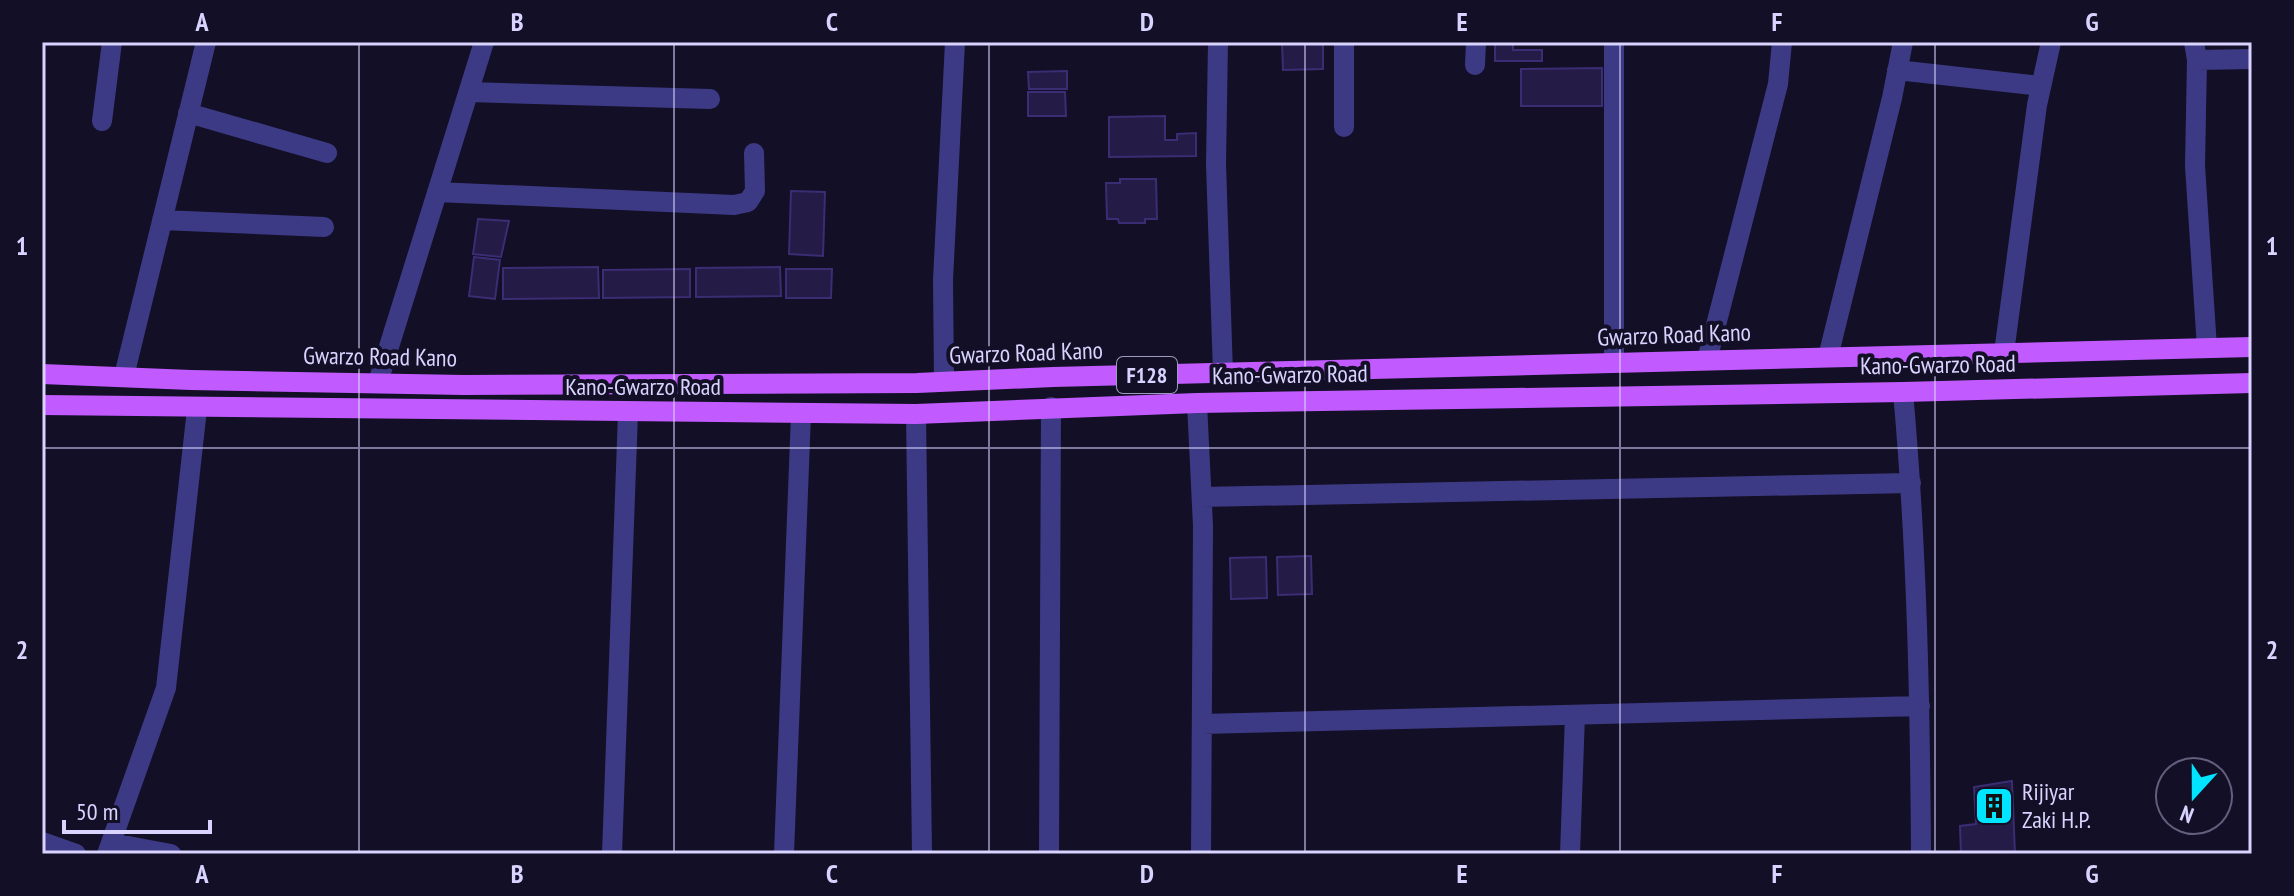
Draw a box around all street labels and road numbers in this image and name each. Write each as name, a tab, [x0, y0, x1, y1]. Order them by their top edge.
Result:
street label: Gwarzo Road Kano	[1597, 316, 1751, 353]
street label: Gwarzo Road Kano	[949, 334, 1103, 371]
street label: Gwarzo Road Kano	[303, 340, 457, 373]
street label: Kano-Gwarzo Road	[1860, 348, 2016, 381]
road number: F128	[1117, 357, 1177, 393]
street label: Kano-Gwarzo Road	[1212, 358, 1368, 391]
street label: Kano-Gwarzo Road	[565, 371, 721, 402]

